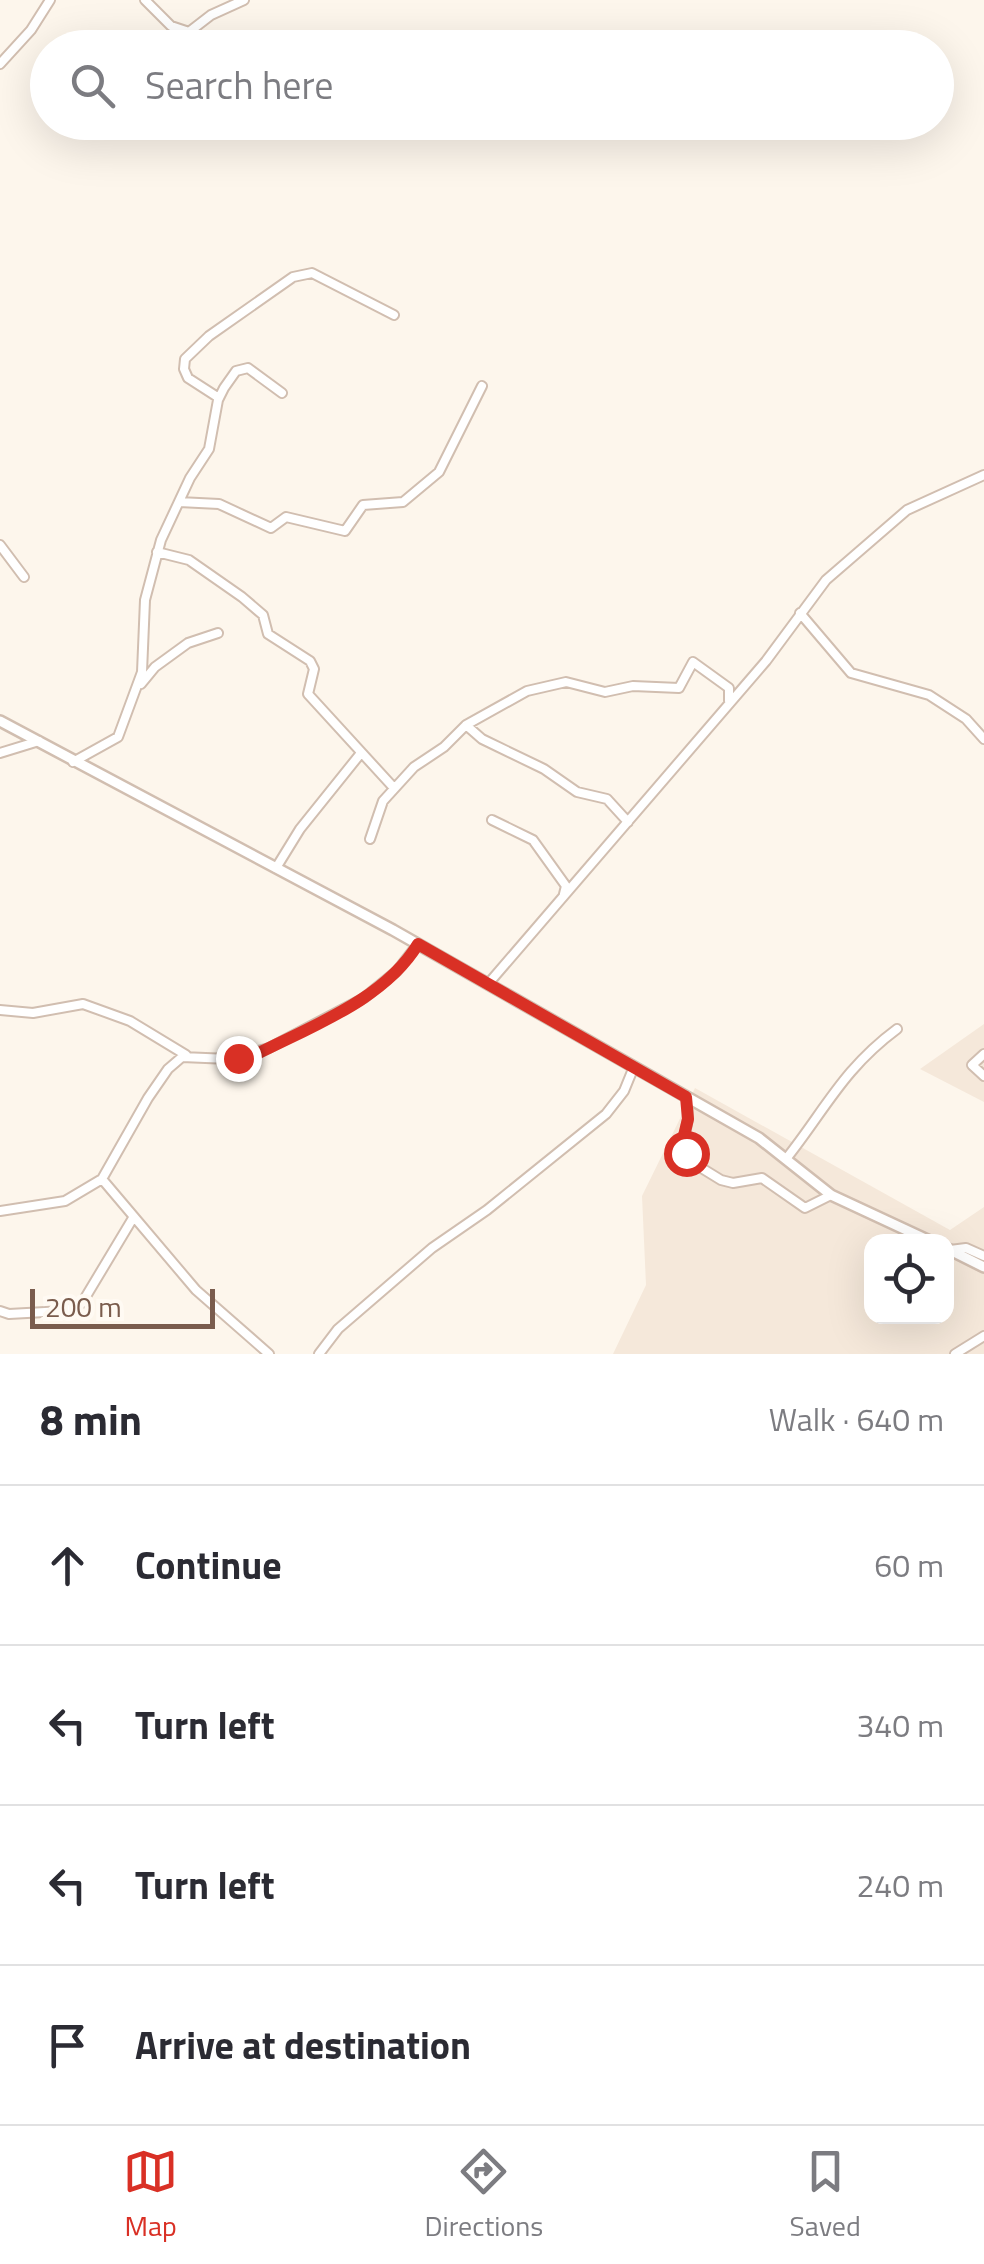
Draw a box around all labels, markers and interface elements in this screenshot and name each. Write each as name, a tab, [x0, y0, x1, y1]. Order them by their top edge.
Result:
search box	[30, 30, 954, 140]
text: Search here	[145, 56, 333, 114]
icon: search	[65, 58, 120, 113]
route end	[216, 1036, 262, 1082]
route start	[664, 1131, 710, 1177]
map controls	[864, 1234, 954, 1324]
button: locate	[864, 1234, 954, 1324]
scale bar	[30, 1284, 215, 1328]
text: 200 m	[45, 1285, 122, 1328]
text: 8 min	[40, 1387, 142, 1451]
text: Walk · 640 m	[769, 1395, 944, 1443]
text: Continue	[135, 1536, 282, 1594]
icon: ahead	[40, 1538, 95, 1593]
text: 60 m	[874, 1541, 944, 1589]
text: Turn left	[135, 1696, 275, 1754]
icon: left	[40, 1698, 95, 1753]
text: 340 m	[856, 1701, 944, 1749]
text: Turn left	[135, 1856, 275, 1914]
icon: left	[40, 1858, 95, 1913]
text: 240 m	[856, 1861, 944, 1909]
text: Arrive at destination	[135, 2016, 471, 2074]
icon: arrive	[40, 2018, 95, 2073]
tab: Map	[123, 2144, 178, 2247]
tab: Directions	[424, 2144, 543, 2247]
tab: Saved	[790, 2144, 861, 2247]

